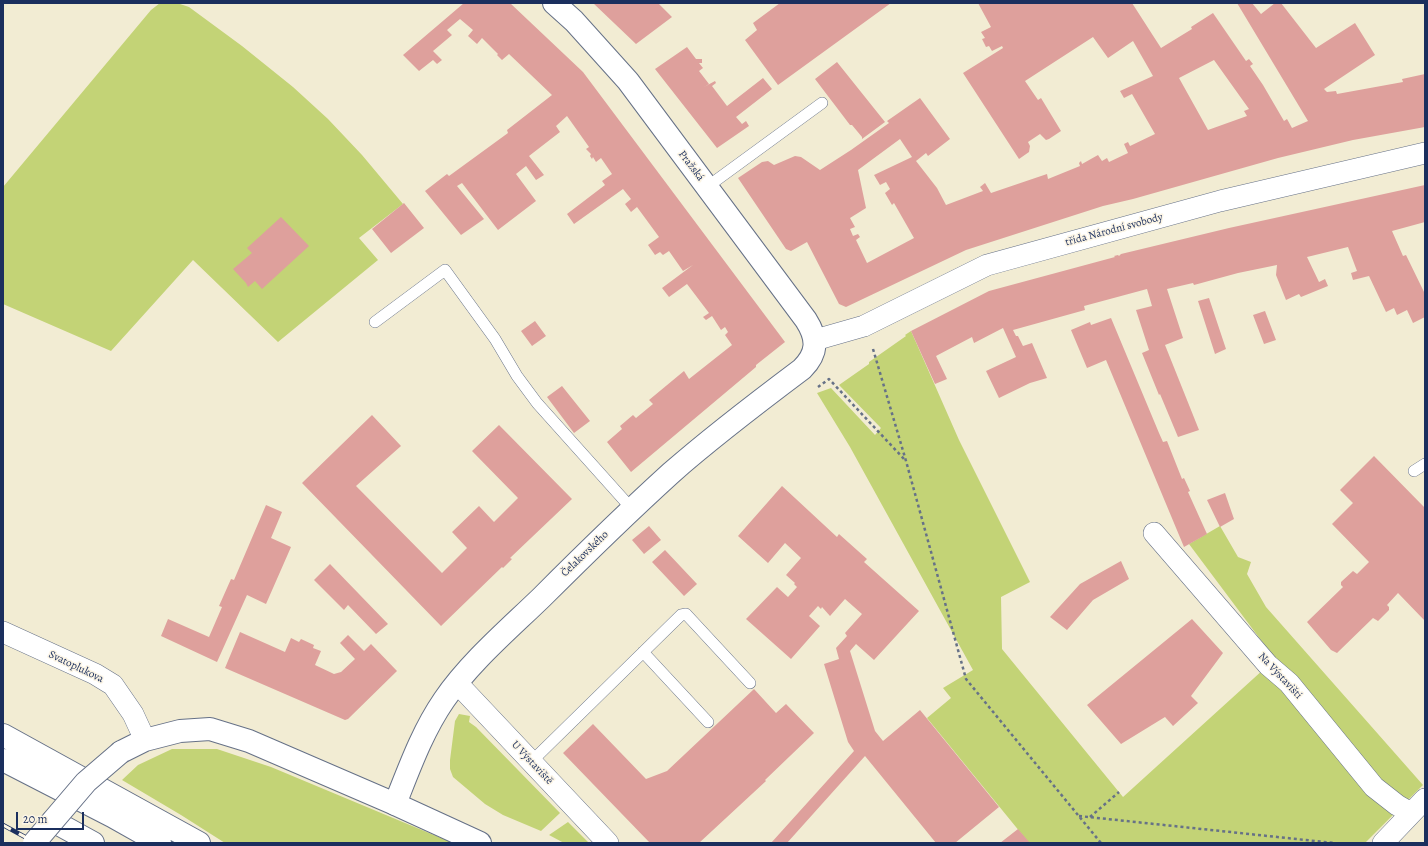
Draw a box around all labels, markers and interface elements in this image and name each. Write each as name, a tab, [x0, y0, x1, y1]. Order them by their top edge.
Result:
street label: Pražská	[675, 148, 707, 184]
street label: třída Národní svobody	[1064, 211, 1164, 249]
street label: Čelakovského	[559, 528, 611, 580]
street label: Svatoplukova	[46, 648, 106, 686]
street label: Na Výstavišti	[1255, 650, 1305, 702]
street label: U Výstaviště	[508, 738, 556, 788]
scale bar	[18, 804, 86, 830]
text: 20 m	[23, 811, 47, 827]

